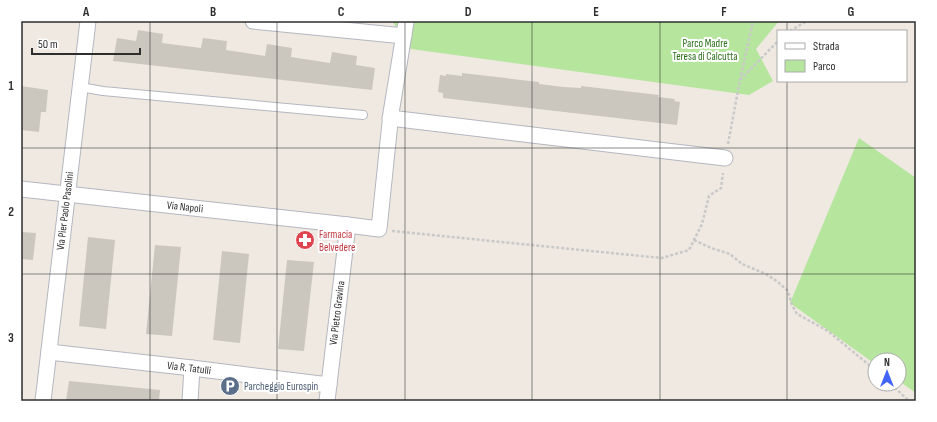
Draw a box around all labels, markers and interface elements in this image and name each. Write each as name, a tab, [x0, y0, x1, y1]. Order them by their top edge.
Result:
text: A	[82, 4, 90, 20]
text: B	[210, 4, 216, 20]
text: C	[338, 4, 345, 20]
text: D	[465, 4, 472, 20]
text: E	[593, 4, 599, 20]
text: F	[721, 4, 727, 20]
text: G	[848, 4, 855, 20]
scale bar	[32, 30, 140, 56]
legend	[777, 30, 907, 82]
text: 50 m	[38, 37, 58, 52]
park label: Parco Madre Teresa di Calcutta	[672, 37, 738, 63]
text: Strada	[813, 39, 840, 54]
text: Parco	[813, 59, 836, 74]
text: 1	[8, 78, 14, 94]
street label: Via Pier Paolo Pasolini	[54, 171, 76, 251]
street label: Via Napoli	[166, 199, 204, 215]
text: 2	[8, 204, 14, 220]
place label: Farmacia Belvedere	[319, 228, 355, 254]
pharmacy icon: Farmacia Belvedere	[294, 229, 316, 251]
street label: Via Pietro Gravina	[327, 280, 347, 346]
text: 3	[8, 330, 14, 346]
north arrow	[867, 352, 907, 392]
text: N	[884, 356, 890, 369]
street label: Via R. Tatulli	[166, 359, 212, 377]
parking icon: Parcheggio Eurospin	[219, 375, 241, 397]
place label: Parcheggio Eurospin	[244, 380, 319, 393]

